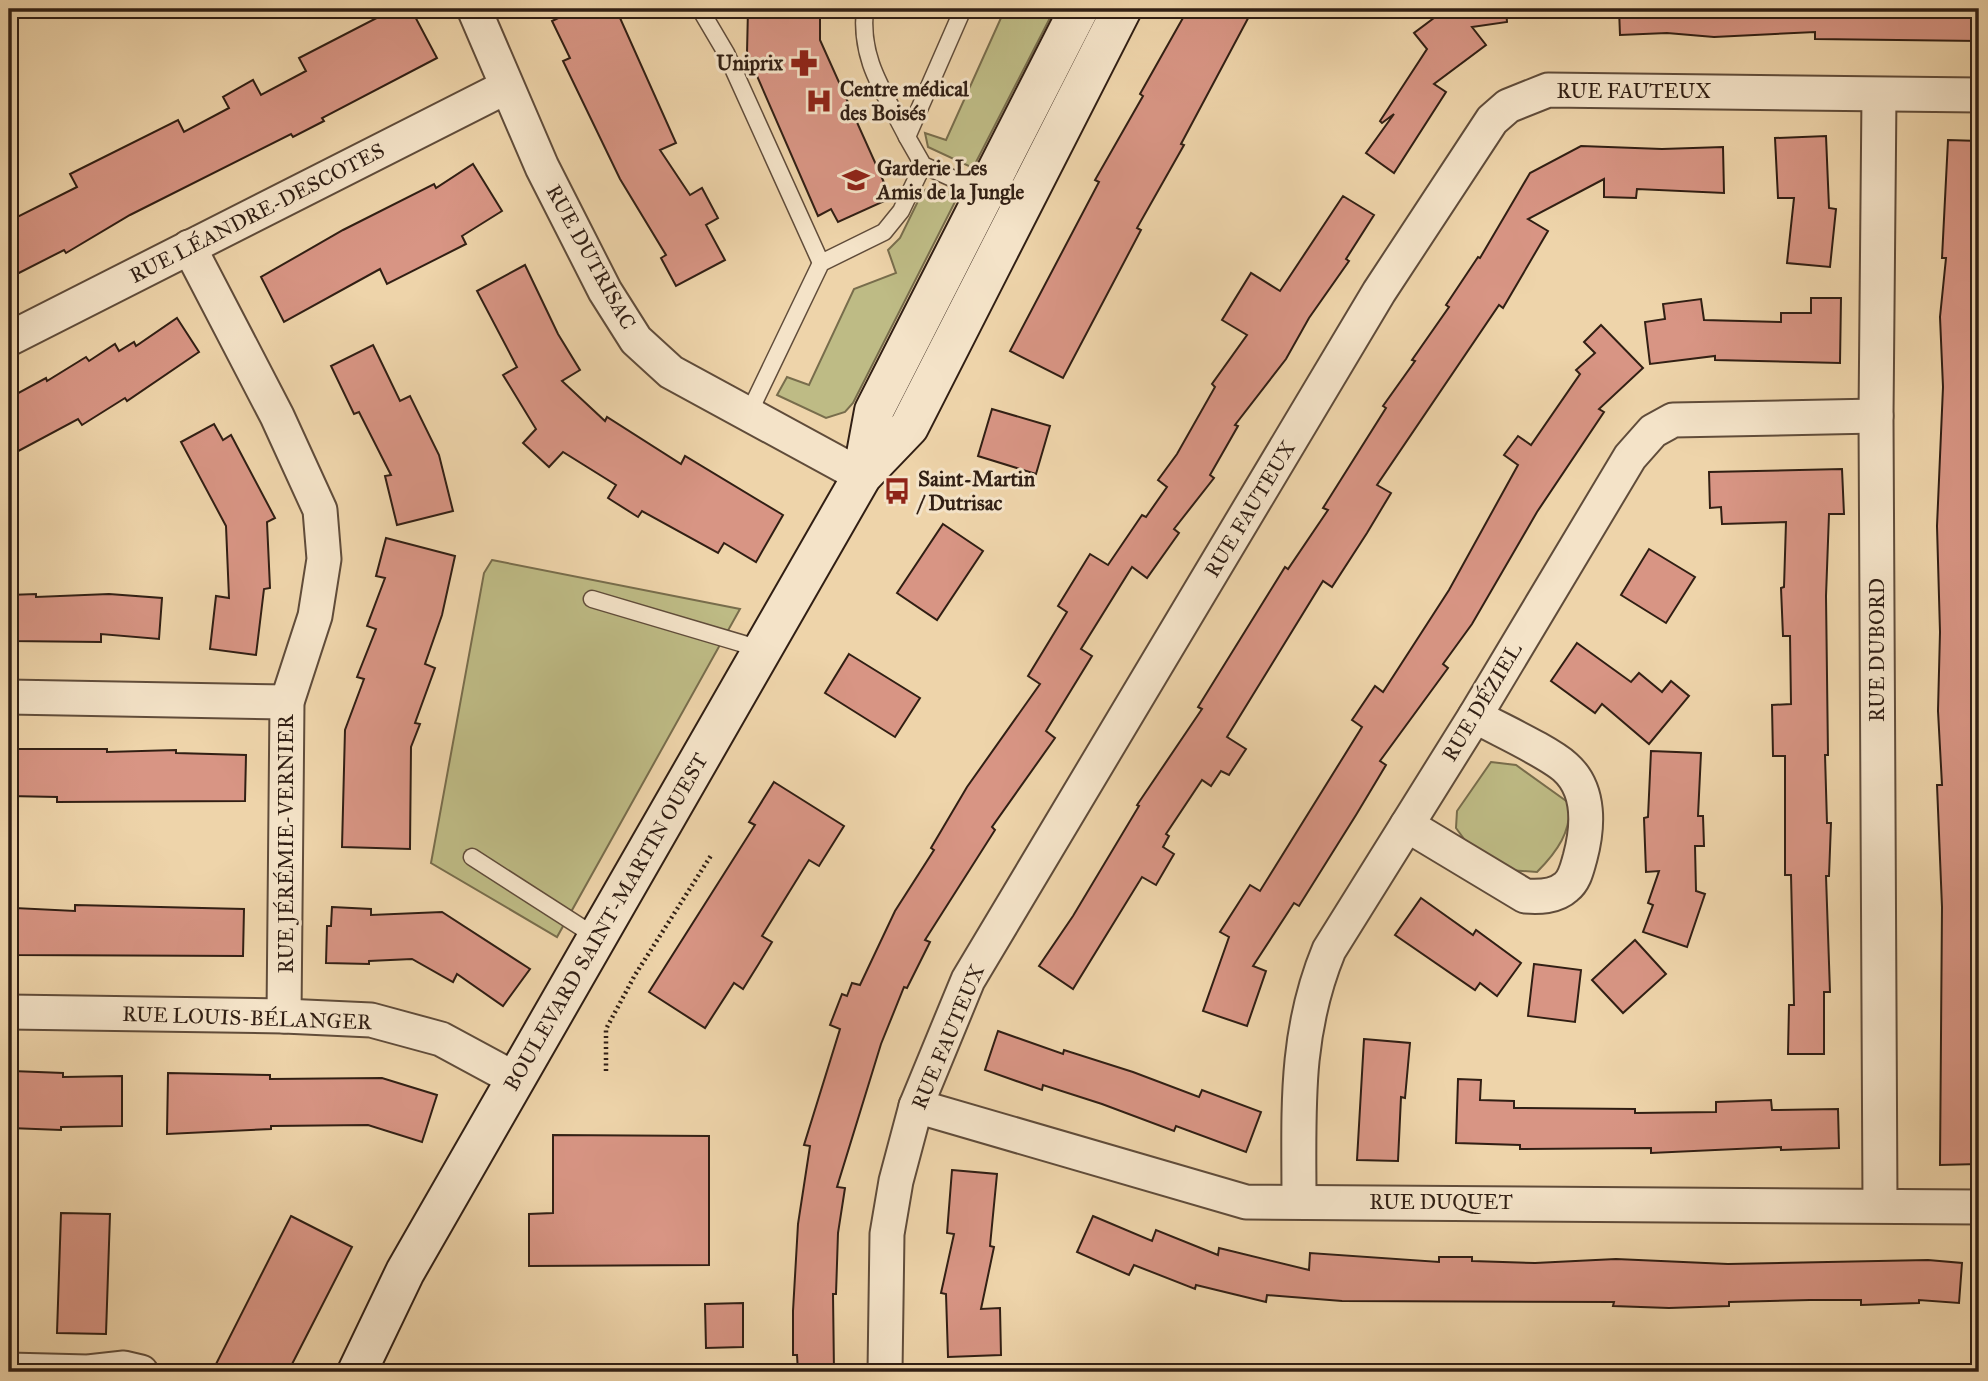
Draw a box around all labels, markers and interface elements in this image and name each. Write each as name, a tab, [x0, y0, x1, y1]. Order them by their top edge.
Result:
pharmacy icon: Uniprix	[789, 48, 819, 78]
place label: Uniprix	[716, 50, 784, 76]
place label: Centre médical des Boisés	[840, 76, 970, 126]
street label: RUE FAUTEUX	[1557, 78, 1711, 104]
hospital icon: Centre médical des Boisés	[804, 86, 834, 116]
street label: RUE LÉANDRE-DESCOTES	[125, 136, 389, 289]
place label: Garderie Les Amis de la Jungle	[875, 155, 1025, 206]
school or university icon: Garderie Les Amis de la Jungle	[841, 165, 871, 195]
street label: RUE DUTRISAC	[541, 180, 641, 334]
street label: RUE FAUTEUX	[1199, 436, 1301, 582]
place label: Saint-Martin / Dutrisac	[916, 466, 1036, 516]
bus stop icon: Saint-Martin / Dutrisac	[882, 476, 912, 506]
street label: RUE DUBORD	[1864, 578, 1890, 722]
street label: RUE DÉZIEL	[1435, 637, 1528, 766]
street label: RUE JÉRÉMIE-VERNIER	[272, 713, 299, 973]
street label: BOULEVARD SAINT-MARTIN OUEST	[498, 748, 714, 1096]
street label: RUE FAUTEUX	[906, 961, 990, 1113]
street label: RUE LOUIS-BÉLANGER	[122, 1000, 373, 1035]
street label: RUE DUQUET	[1369, 1189, 1513, 1215]

